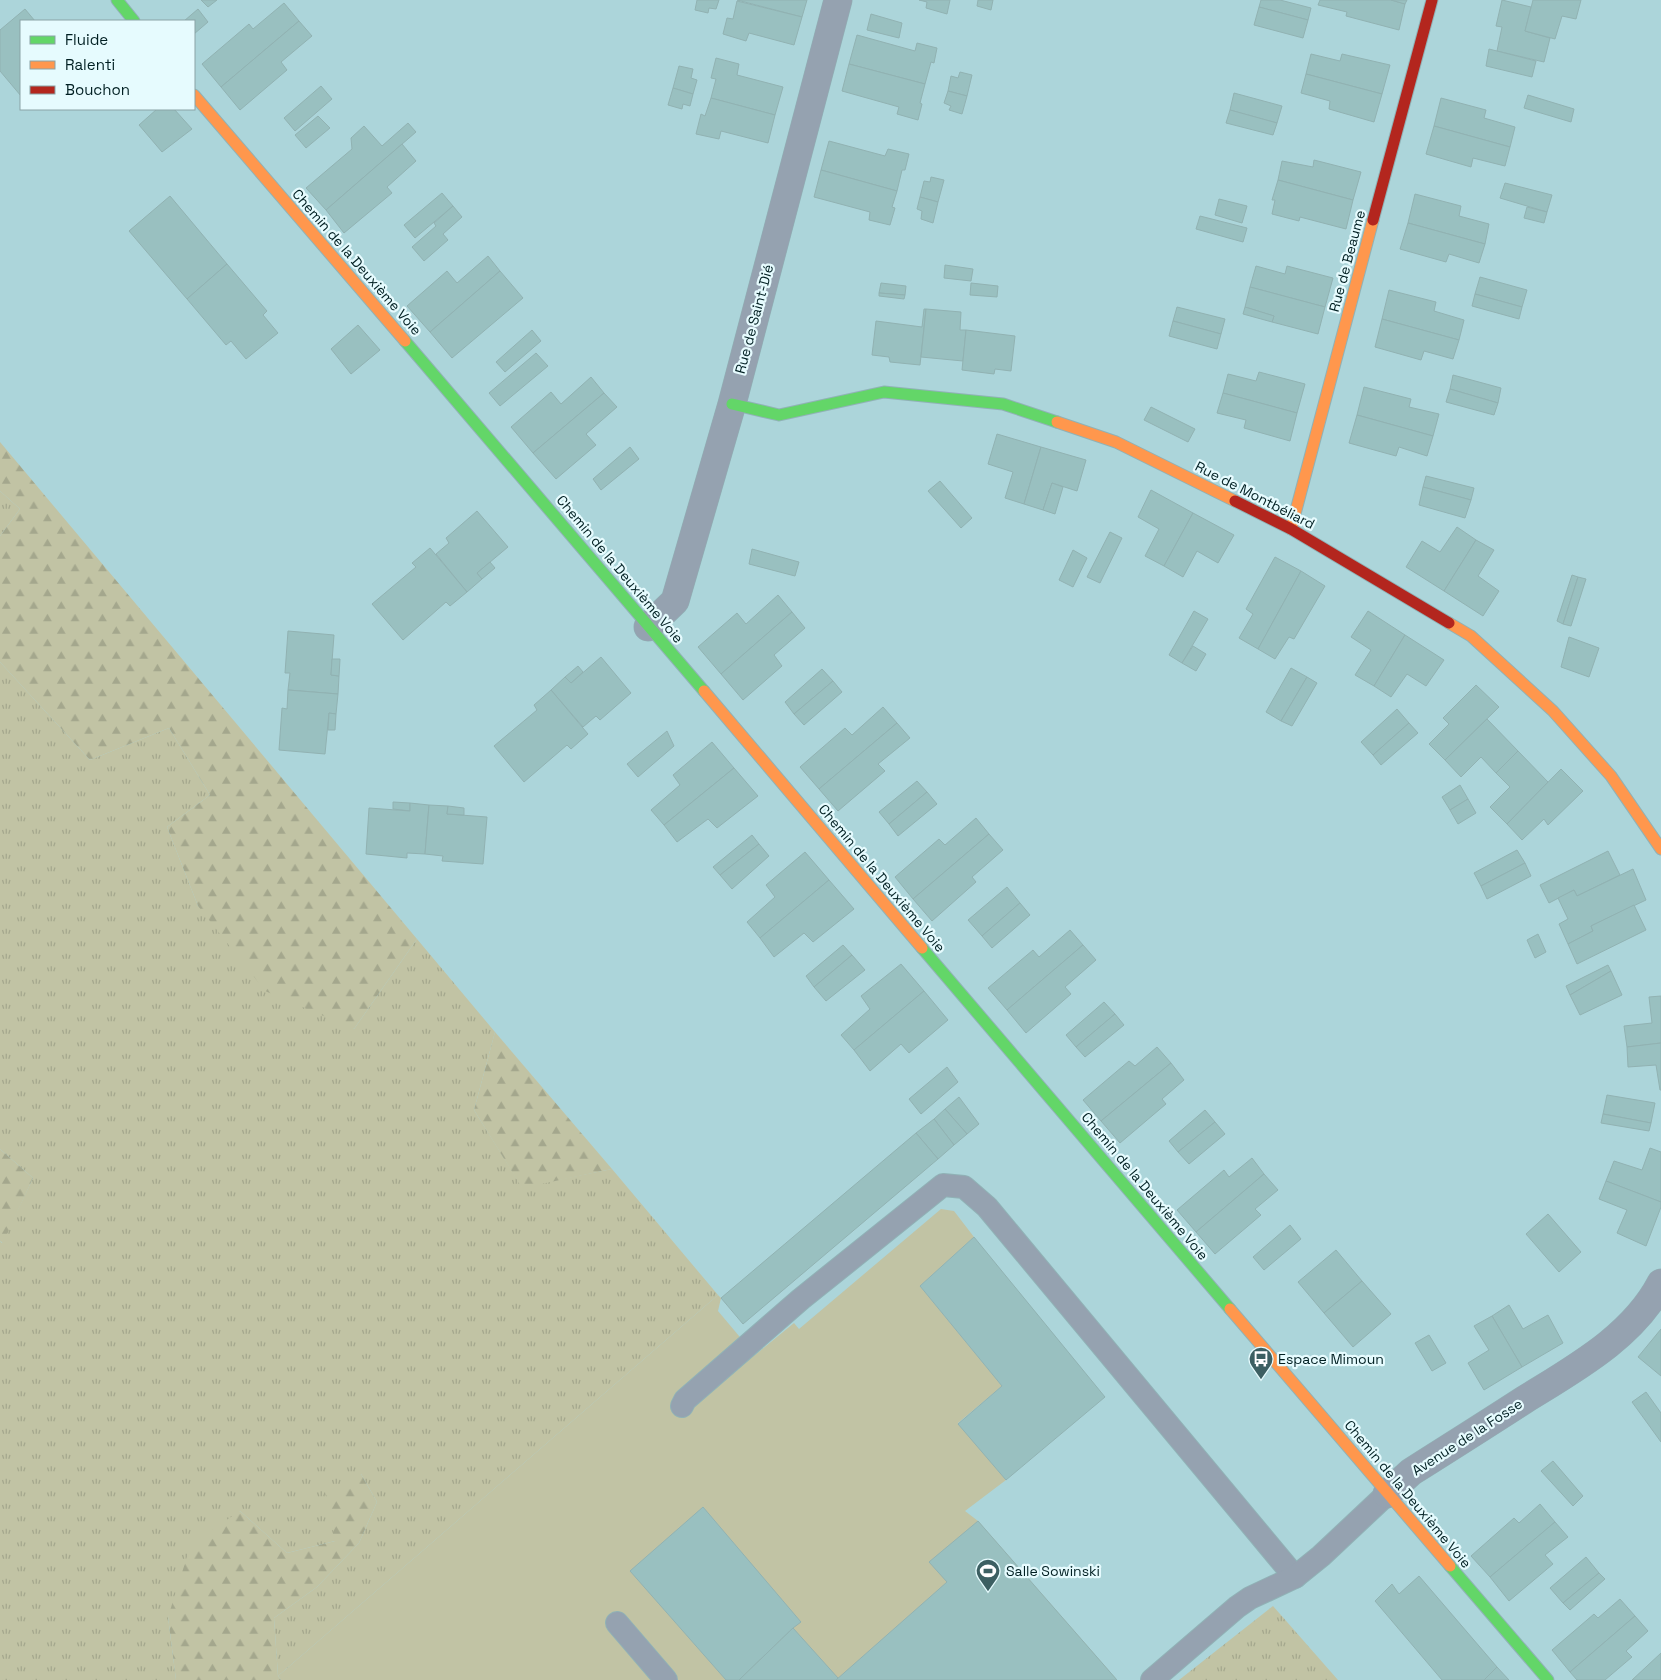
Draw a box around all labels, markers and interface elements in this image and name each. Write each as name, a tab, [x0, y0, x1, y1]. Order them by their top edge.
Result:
legend	[20, 20, 195, 110]
text: Fluide	[65, 30, 108, 49]
text: Ralenti	[65, 55, 115, 74]
text: Bouchon	[65, 80, 130, 99]
street label: Chemin de la Deuxième Voie	[289, 185, 425, 339]
street label: Rue de Beaume	[1325, 208, 1369, 314]
street label: Rue de Saint-Dié	[731, 262, 777, 376]
street label: Rue de Montbéliard	[1192, 457, 1318, 533]
street label: Chemin de la Deuxième Voie	[553, 491, 687, 647]
street label: Chemin de la Deuxième Voie	[815, 800, 949, 956]
street label: Chemin de la Deuxième Voie	[1078, 1108, 1212, 1264]
bus stop icon: Espace Mimoun	[1248, 1346, 1274, 1380]
place label: Espace Mimoun	[1278, 1350, 1384, 1368]
street label: Avenue de la Fosse	[1408, 1395, 1526, 1479]
street label: Chemin de la Deuxième Voie	[1341, 1416, 1475, 1572]
sports icon: Salle Sowinski	[975, 1558, 1001, 1592]
place label: Salle Sowinski	[1006, 1562, 1100, 1580]

